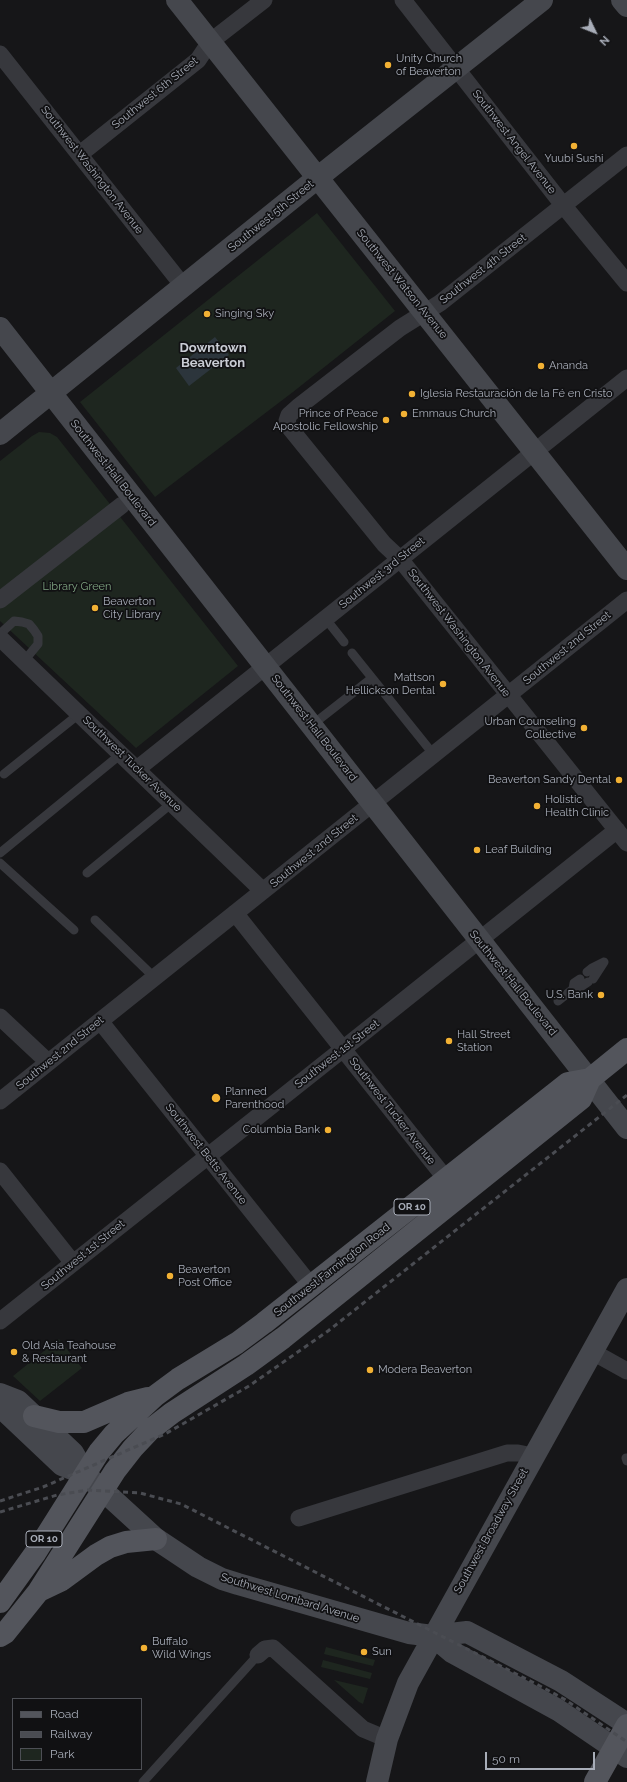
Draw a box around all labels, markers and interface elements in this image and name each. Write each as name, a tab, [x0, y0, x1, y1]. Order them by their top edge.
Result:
north arrow	[575, 12, 615, 52]
text: N	[597, 33, 612, 48]
place label: Unity Church of Beaverton	[396, 52, 462, 78]
street label: Southwest 6th Street	[109, 54, 201, 132]
marker: Unity Church of Beaverton	[383, 60, 393, 70]
street label: Southwest Angel Avenue	[469, 87, 559, 197]
street label: Southwest Washington Avenue	[38, 103, 146, 237]
marker: Yuubi Sushi	[569, 141, 579, 151]
place label: Yuubi Sushi	[545, 152, 603, 166]
street label: Southwest 5th Street	[226, 177, 316, 255]
street label: Southwest Watson Avenue	[354, 227, 450, 341]
street label: Southwest 4th Street	[437, 231, 529, 307]
place label: Singing Sky	[215, 307, 274, 321]
marker: Singing Sky	[202, 309, 212, 319]
district label: Downtown Beaverton	[180, 340, 246, 371]
place label: Ananda	[549, 359, 588, 373]
marker: Ananda	[536, 361, 546, 371]
place label: Iglesia Restauración de la Fé en Cristo	[420, 387, 613, 401]
marker: Iglesia Restauración de la Fé en Cristo	[407, 389, 417, 399]
place label: Prince of Peace Apostolic Fellowship	[273, 407, 378, 433]
place label: Emmaus Church	[412, 407, 496, 421]
marker: Emmaus Church	[399, 409, 409, 419]
marker: Prince of Peace Apostolic Fellowship	[381, 415, 391, 425]
street label: Southwest Hall Boulevard	[67, 417, 159, 529]
street label: Southwest 3rd Street	[336, 534, 428, 612]
street label: Southwest Washington Avenue	[405, 566, 513, 700]
park label: Library Green	[43, 580, 111, 594]
place label: Beaverton City Library	[103, 595, 161, 621]
marker: Beaverton City Library	[90, 603, 100, 613]
street label: Southwest 2nd Street	[520, 609, 614, 687]
place label: Mattson Hellickson Dental	[346, 671, 435, 697]
street label: Southwest Hall Boulevard	[268, 672, 360, 784]
marker: Mattson Hellickson Dental	[438, 679, 448, 689]
street label: Southwest Tucker Avenue	[80, 713, 184, 815]
place label: Urban Counseling Collective	[484, 715, 576, 741]
marker: Urban Counseling Collective	[579, 723, 589, 733]
place label: Beaverton Sandy Dental	[488, 773, 611, 787]
marker: Beaverton Sandy Dental	[614, 775, 624, 785]
place label: Holistic Health Clinic	[545, 793, 609, 819]
marker: Holistic Health Clinic	[532, 801, 542, 811]
street label: Southwest 2nd Street	[267, 812, 361, 890]
place label: Leaf Building	[485, 843, 552, 857]
marker: Leaf Building	[472, 845, 482, 855]
street label: Southwest Hall Boulevard	[466, 928, 560, 1038]
place label: U.S. Bank	[546, 988, 593, 1002]
marker: U.S. Bank	[596, 990, 606, 1000]
street label: Southwest 2nd Street	[13, 1014, 107, 1092]
street label: Southwest 1st Street	[292, 1017, 382, 1091]
place label: Hall Street Station	[457, 1028, 510, 1054]
marker: Hall Street Station	[444, 1036, 454, 1046]
street label: Southwest Tucker Avenue	[346, 1055, 438, 1167]
place label: Planned Parenthood	[225, 1085, 284, 1111]
marker: Planned Parenthood	[210, 1092, 222, 1104]
street label: Southwest Betts Avenue	[162, 1101, 250, 1207]
place label: Columbia Bank	[243, 1123, 320, 1137]
marker: Columbia Bank	[323, 1125, 333, 1135]
road number: OR 10	[394, 1199, 430, 1215]
street label: Southwest 1st Street	[39, 1217, 127, 1293]
street label: Southwest Farmington Road	[271, 1221, 393, 1319]
place label: Beaverton Post Office	[178, 1263, 232, 1289]
marker: Beaverton Post Office	[165, 1271, 175, 1281]
place label: Old Asia Teahouse & Restaurant	[22, 1339, 116, 1365]
marker: Old Asia Teahouse & Restaurant	[9, 1347, 19, 1357]
place label: Modera Beaverton	[378, 1363, 472, 1377]
marker: Modera Beaverton	[365, 1365, 375, 1375]
street label: Southwest Broadway Street	[451, 1466, 531, 1596]
road number: OR 10	[26, 1531, 62, 1547]
street label: Southwest Lombard Avenue	[219, 1571, 361, 1625]
place label: Buffalo Wild Wings	[152, 1635, 211, 1661]
marker: Buffalo Wild Wings	[139, 1643, 149, 1653]
place label: Sun	[372, 1645, 392, 1659]
marker: Sun	[359, 1647, 369, 1657]
legend	[12, 1698, 142, 1770]
text: Road	[50, 1707, 79, 1721]
text: Railway	[50, 1727, 92, 1741]
scale bar	[487, 1744, 597, 1770]
text: Park	[50, 1747, 75, 1761]
text: 50 m	[492, 1752, 520, 1766]

